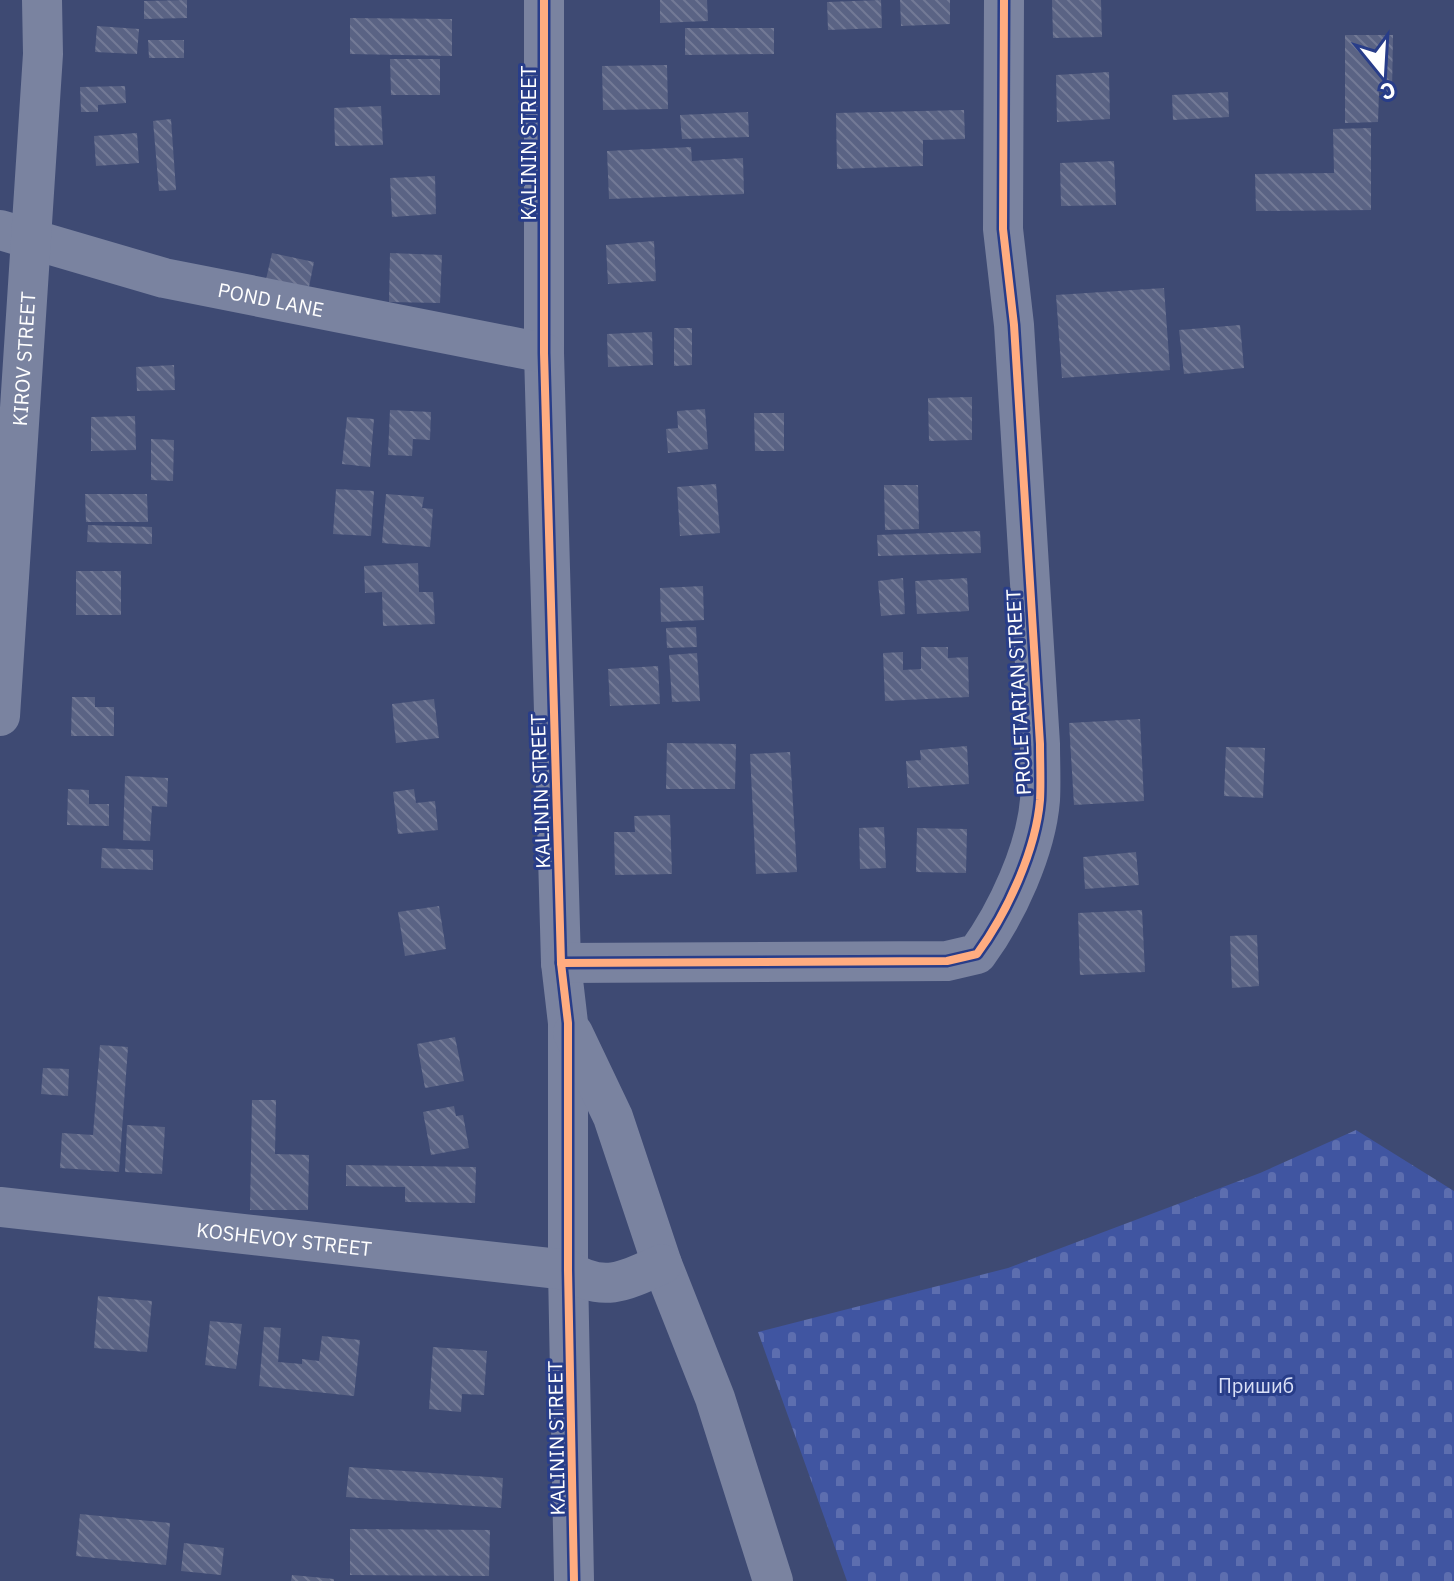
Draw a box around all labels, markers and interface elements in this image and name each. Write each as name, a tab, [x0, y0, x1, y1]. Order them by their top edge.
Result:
north arrow	[1342, 32, 1422, 112]
street label: KALININ STREET	[515, 66, 542, 220]
text: С	[1377, 75, 1400, 108]
street label: POND LANE	[216, 275, 326, 323]
street label: KIROV STREET	[5, 291, 41, 427]
street label: PROLETARIAN STREET	[999, 588, 1037, 796]
street label: KALININ STREET	[524, 713, 556, 869]
street label: KOSHEVOY STREET	[195, 1215, 373, 1262]
street label: KALININ STREET	[541, 1360, 571, 1516]
park label: Пришиб	[1218, 1372, 1294, 1399]

